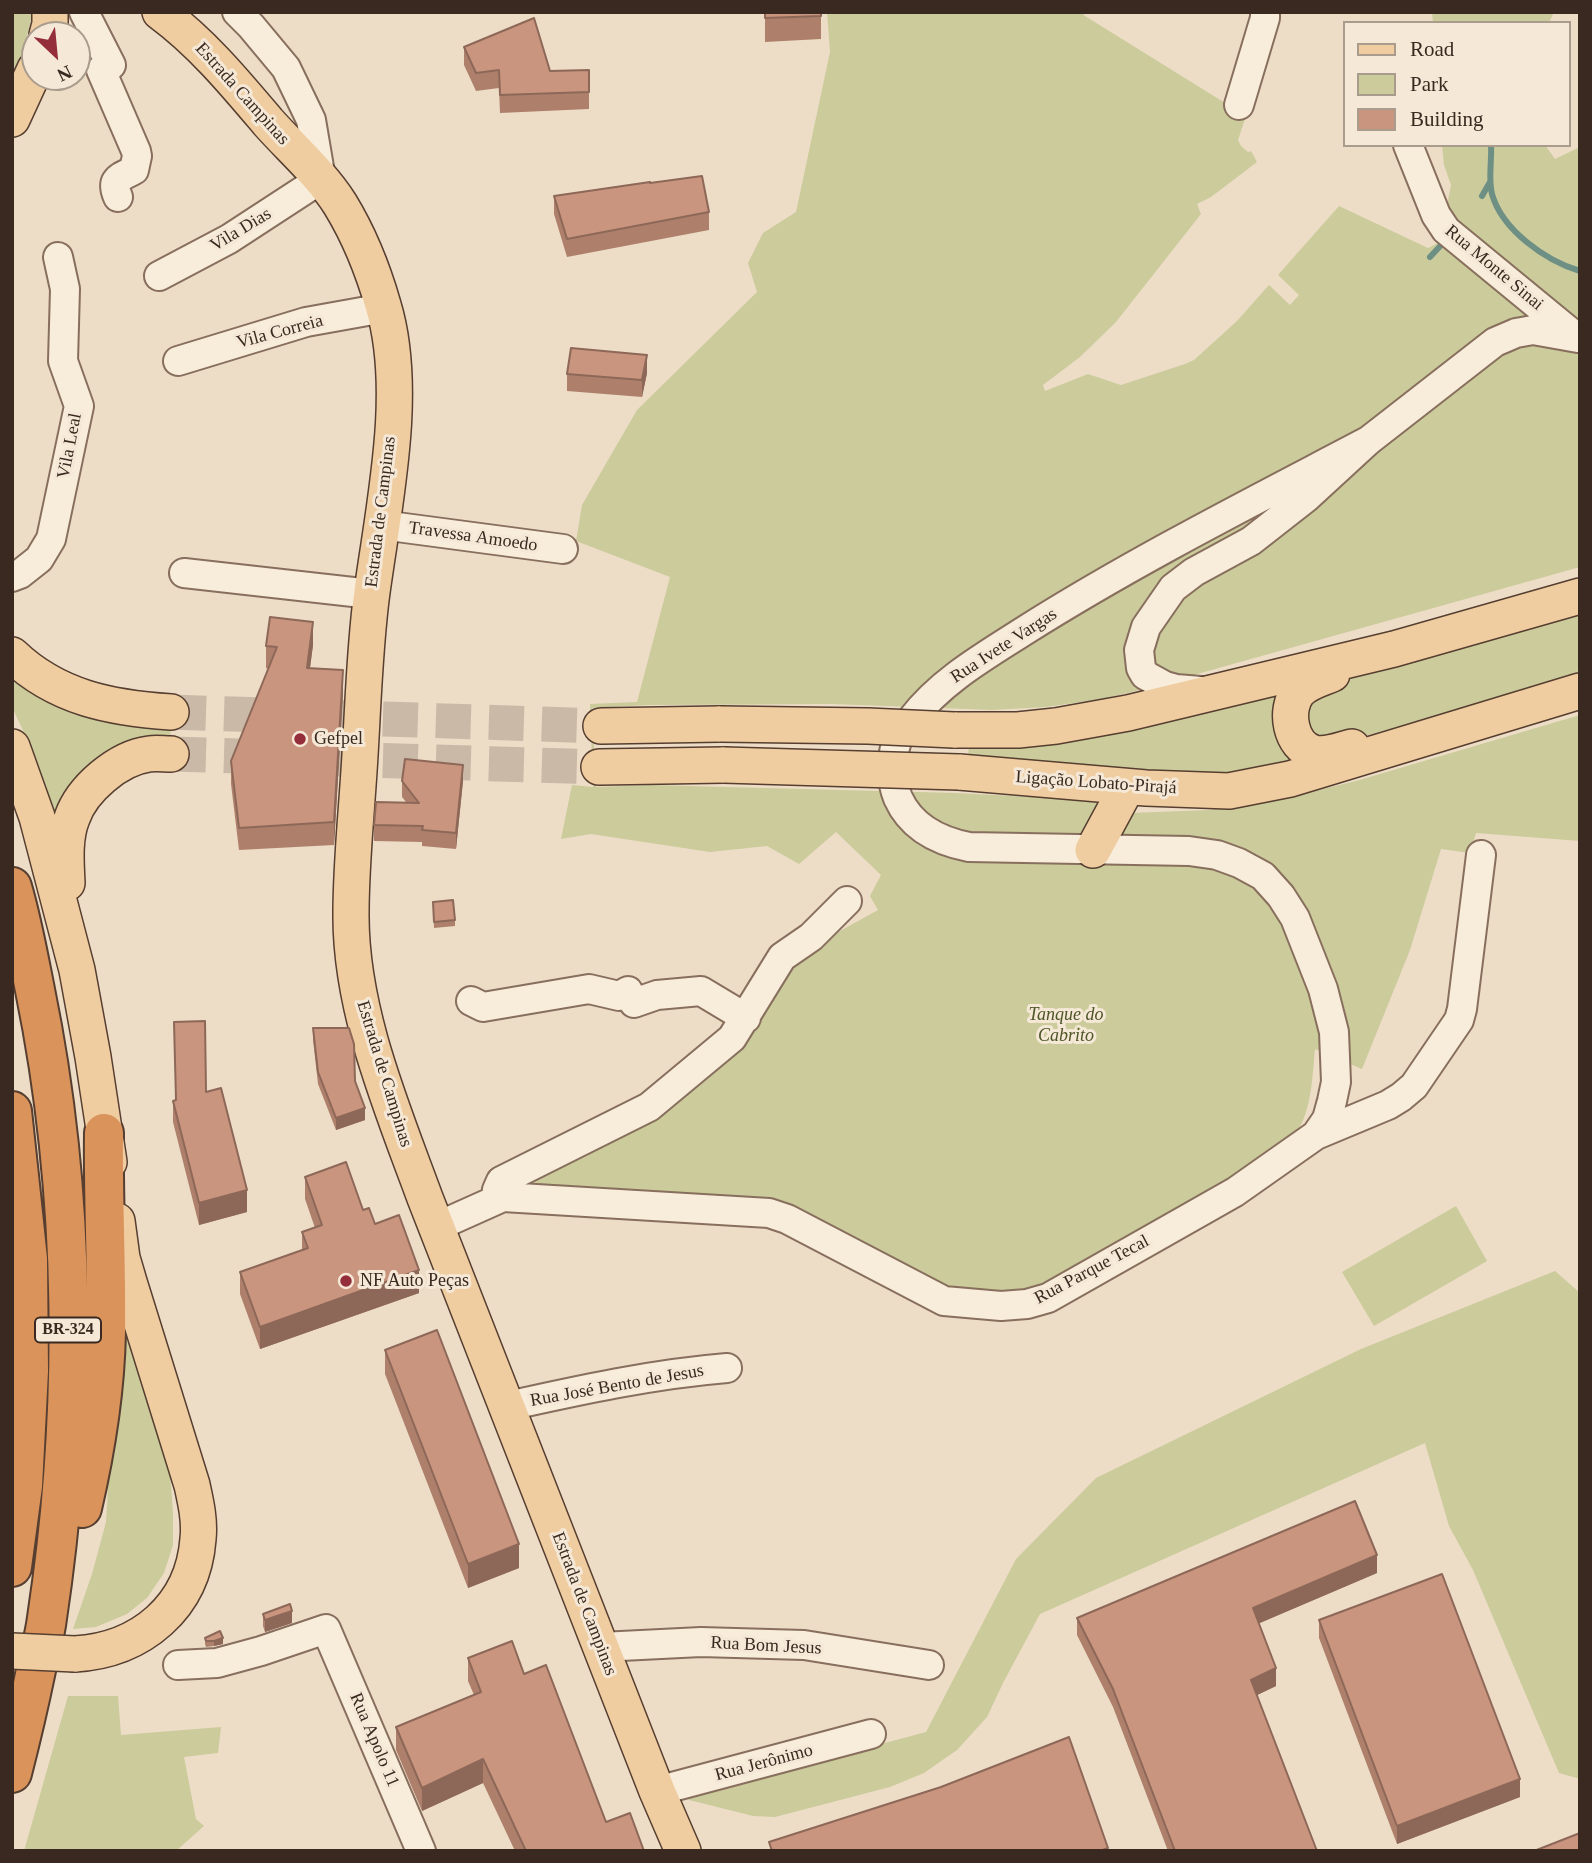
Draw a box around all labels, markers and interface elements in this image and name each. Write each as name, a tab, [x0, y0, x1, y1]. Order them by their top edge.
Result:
north arrow	[21, 21, 91, 91]
legend	[1344, 21, 1571, 147]
text: Road	[1410, 37, 1454, 61]
street label: Estrada Campinas	[190, 38, 294, 150]
text: N	[54, 61, 75, 86]
text: Park	[1410, 72, 1449, 96]
text: Building	[1410, 107, 1484, 131]
street label: Vila Dias	[207, 203, 275, 257]
street label: Rua Monte Sinai	[1440, 221, 1548, 315]
street label: Vila Correia	[235, 310, 325, 354]
street label: Vila Leal	[53, 411, 87, 481]
street label: Estrada de Campinas	[361, 435, 401, 589]
street label: Travessa Amoedo	[407, 517, 539, 557]
street label: Rua Ivete Vargas	[947, 604, 1061, 688]
place label: Gefpel	[314, 728, 363, 750]
marker: Gefpel	[292, 731, 308, 747]
street label: Ligação Lobato-Pirajá	[1015, 767, 1177, 799]
street label: Estrada de Campinas	[351, 998, 417, 1150]
park label: Tanque do Cabrito	[1029, 1004, 1103, 1046]
street label: Rua Parque Tecal	[1031, 1231, 1153, 1309]
place label: NF Auto Peças	[360, 1270, 469, 1292]
marker: NF Auto Peças	[338, 1273, 354, 1289]
road number: BR-324	[35, 1318, 101, 1342]
street label: Rua José Bento de Jesus	[528, 1360, 706, 1412]
street label: Estrada de Campinas	[547, 1529, 621, 1679]
street label: Rua Bom Jesus	[710, 1632, 822, 1660]
street label: Rua Apolo 11	[344, 1690, 404, 1790]
street label: Rua Jerônimo	[713, 1740, 815, 1786]

